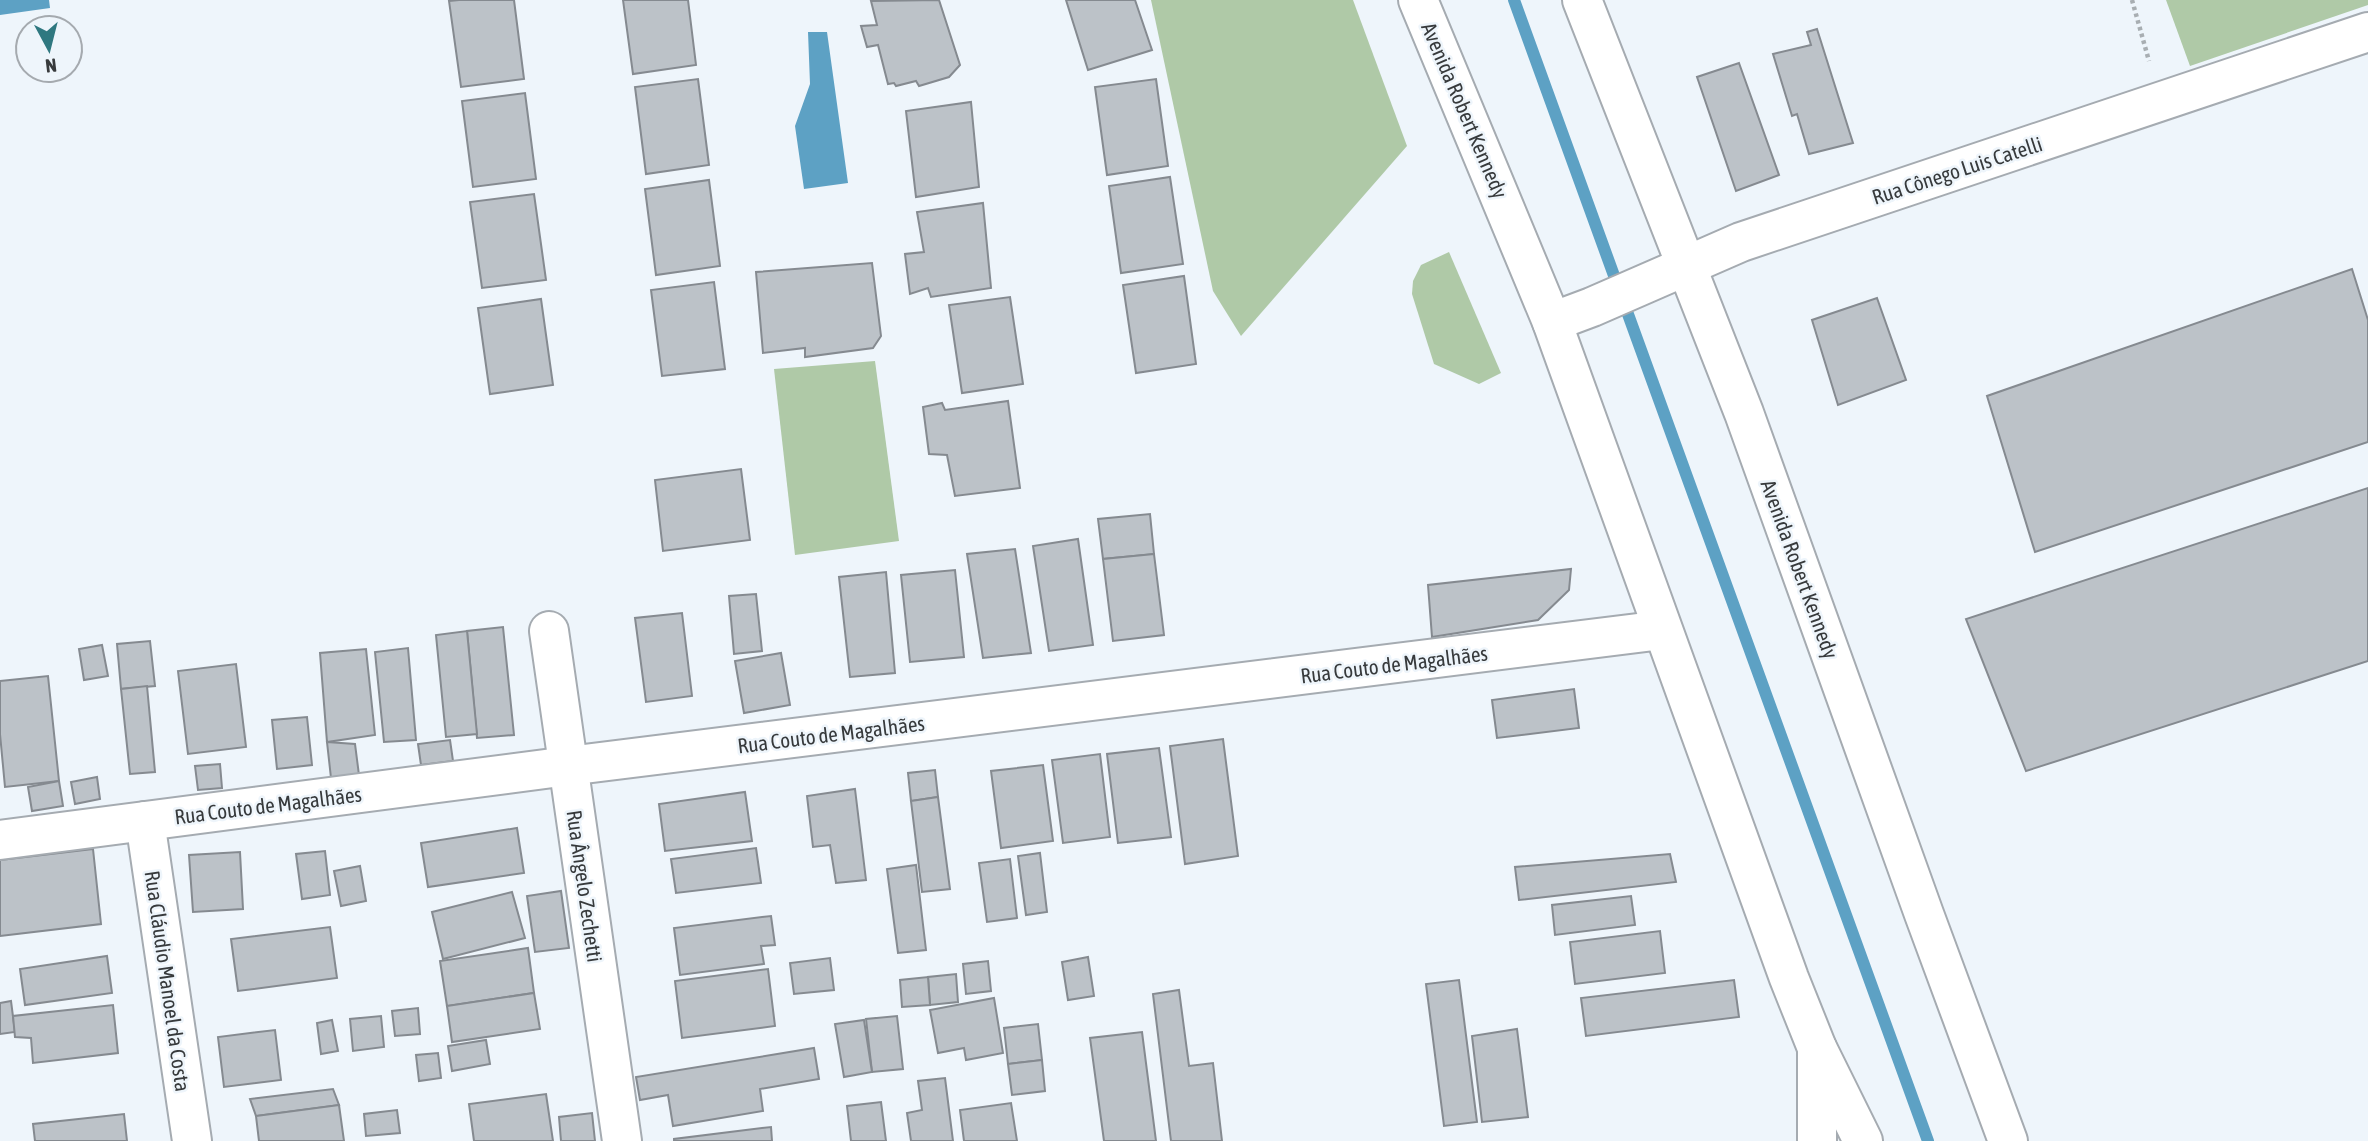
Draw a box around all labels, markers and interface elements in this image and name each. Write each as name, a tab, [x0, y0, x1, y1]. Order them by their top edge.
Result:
north arrow	[14, 14, 84, 84]
street label: Avenida Robert Kennedy	[1417, 19, 1513, 202]
text: N	[44, 54, 58, 77]
street label: Rua Cônego Luis Catelli	[1869, 131, 2045, 209]
street label: Avenida Robert Kennedy	[1756, 476, 1844, 662]
street label: Rua Couto de Magalhães	[1299, 641, 1489, 687]
street label: Rua Couto de Magalhães	[736, 711, 926, 757]
street label: Rua Couto de Magalhães	[173, 782, 363, 828]
street label: Rua Ângelo Zechetti	[562, 808, 608, 964]
street label: Rua Cláudio Manoel da Costa	[141, 869, 195, 1093]

